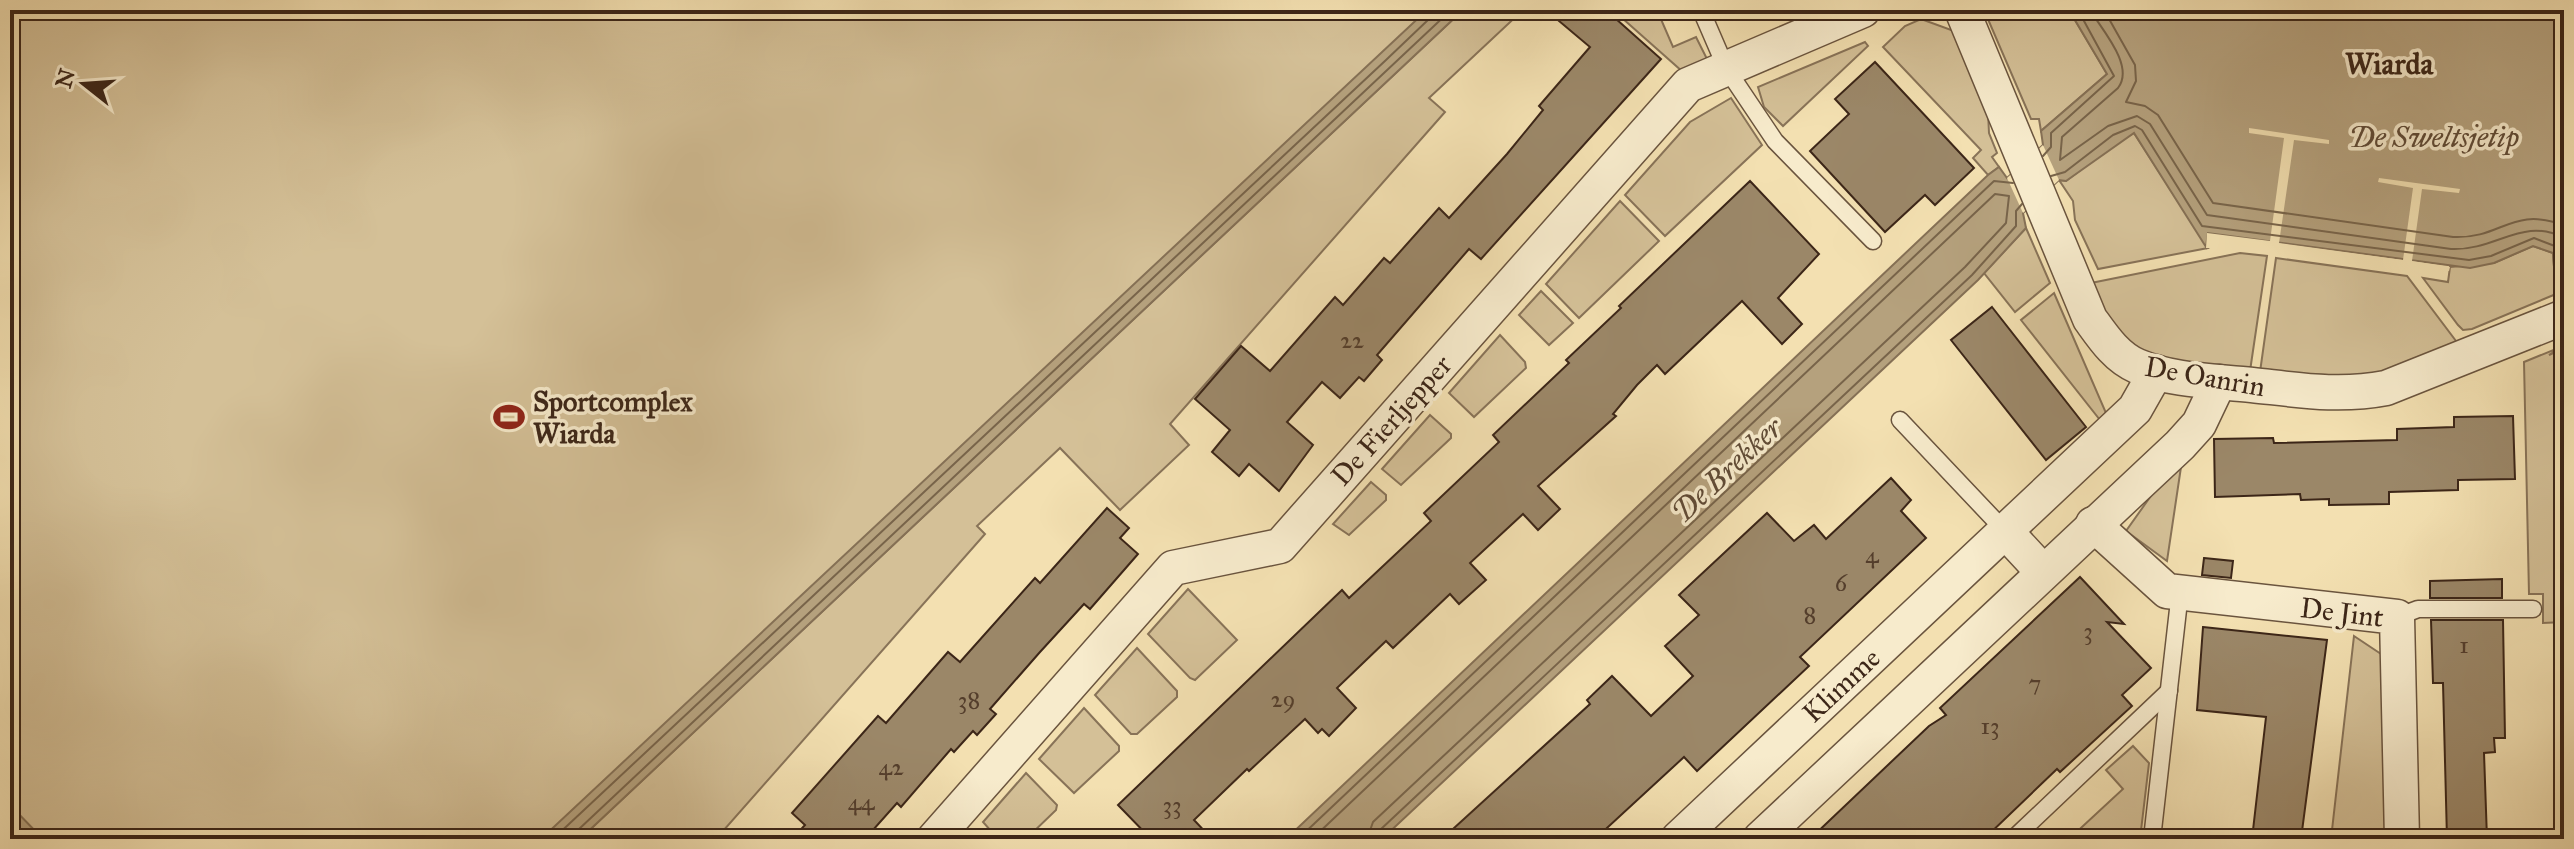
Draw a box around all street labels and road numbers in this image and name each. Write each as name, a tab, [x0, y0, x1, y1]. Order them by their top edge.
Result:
street label: De Fierljepper	[1324, 347, 1460, 493]
street label: De Oanrin	[2142, 349, 2268, 404]
street label: De Jint	[2298, 590, 2386, 635]
street label: Klimme	[1795, 641, 1888, 730]

